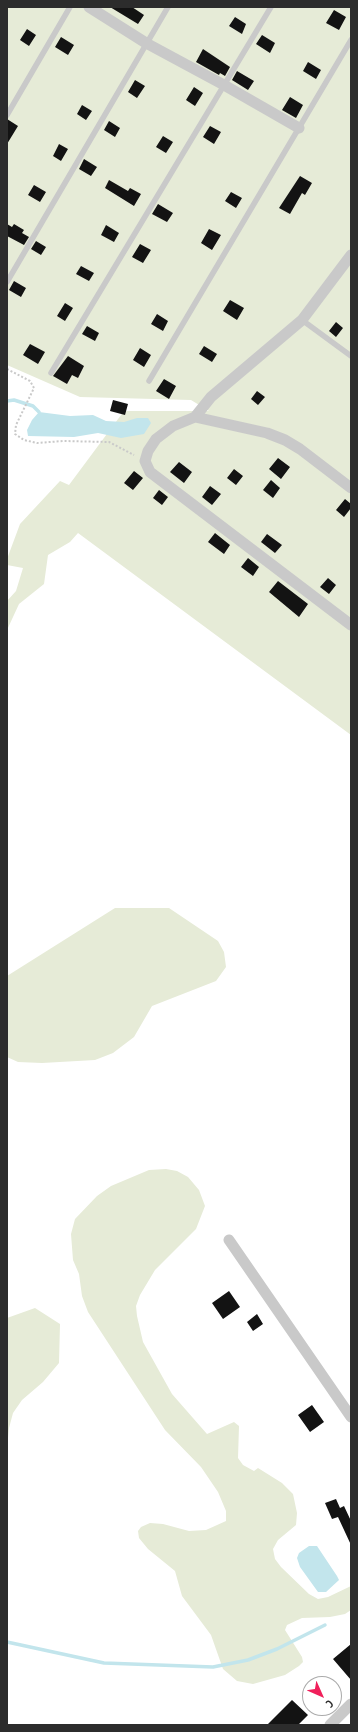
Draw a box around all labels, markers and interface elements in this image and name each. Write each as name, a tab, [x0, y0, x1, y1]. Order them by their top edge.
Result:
north arrow	[302, 1676, 342, 1716]
text: С	[323, 1697, 337, 1711]

